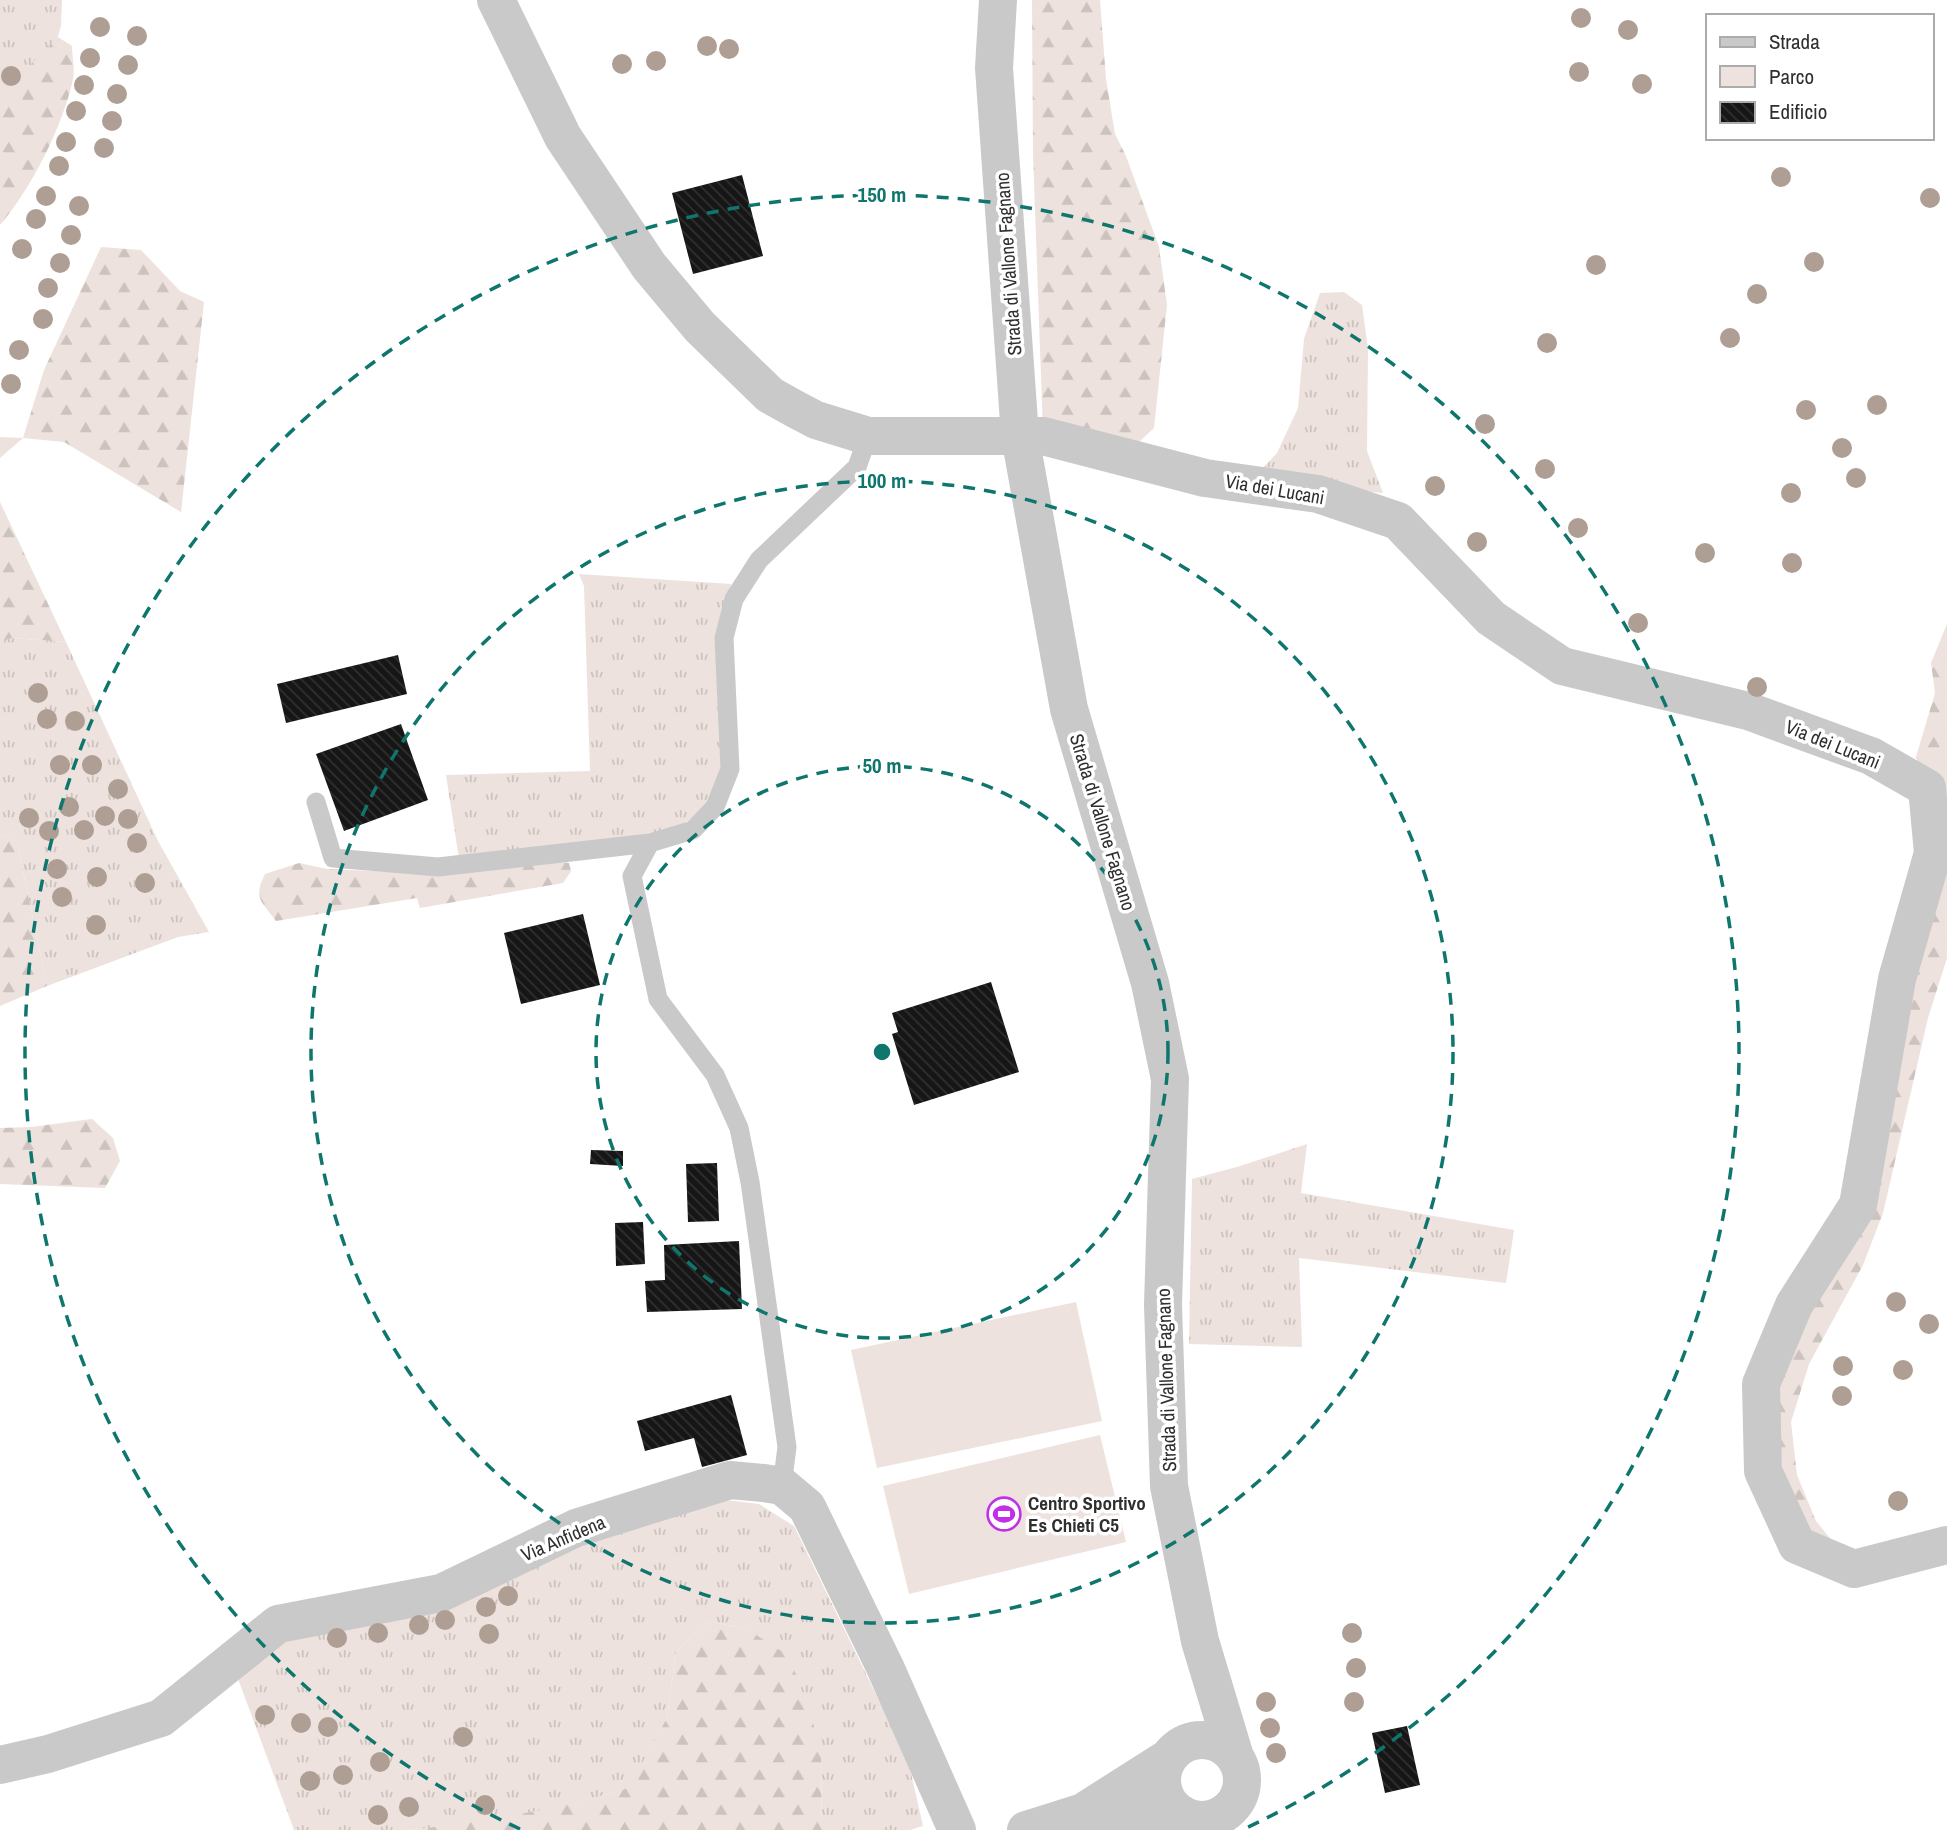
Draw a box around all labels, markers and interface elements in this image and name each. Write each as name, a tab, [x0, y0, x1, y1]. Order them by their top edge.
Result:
legend	[1706, 14, 1933, 140]
text: Strada	[1769, 27, 1820, 56]
text: Parco	[1769, 62, 1814, 91]
text: Edificio	[1769, 97, 1827, 126]
street label: Strada di Vallone Fagnano	[989, 172, 1027, 356]
text: 150 m	[858, 180, 906, 209]
text: 100 m	[858, 466, 906, 495]
street label: Via dei Lucani	[1223, 467, 1327, 511]
street label: Via dei Lucani	[1782, 713, 1884, 775]
street label: Strada di Vallone Fagnano	[1064, 730, 1142, 914]
text: 50 m	[862, 751, 902, 780]
centre of rings	[870, 1040, 894, 1064]
street label: Strada di Vallone Fagnano	[1150, 1288, 1182, 1472]
place label: Centro Sportivo Es Chieti C5	[1028, 1490, 1146, 1538]
sports icon: Centro Sportivo Es Chieti C5	[985, 1495, 1023, 1533]
street label: Via Anfidena	[517, 1509, 609, 1567]

